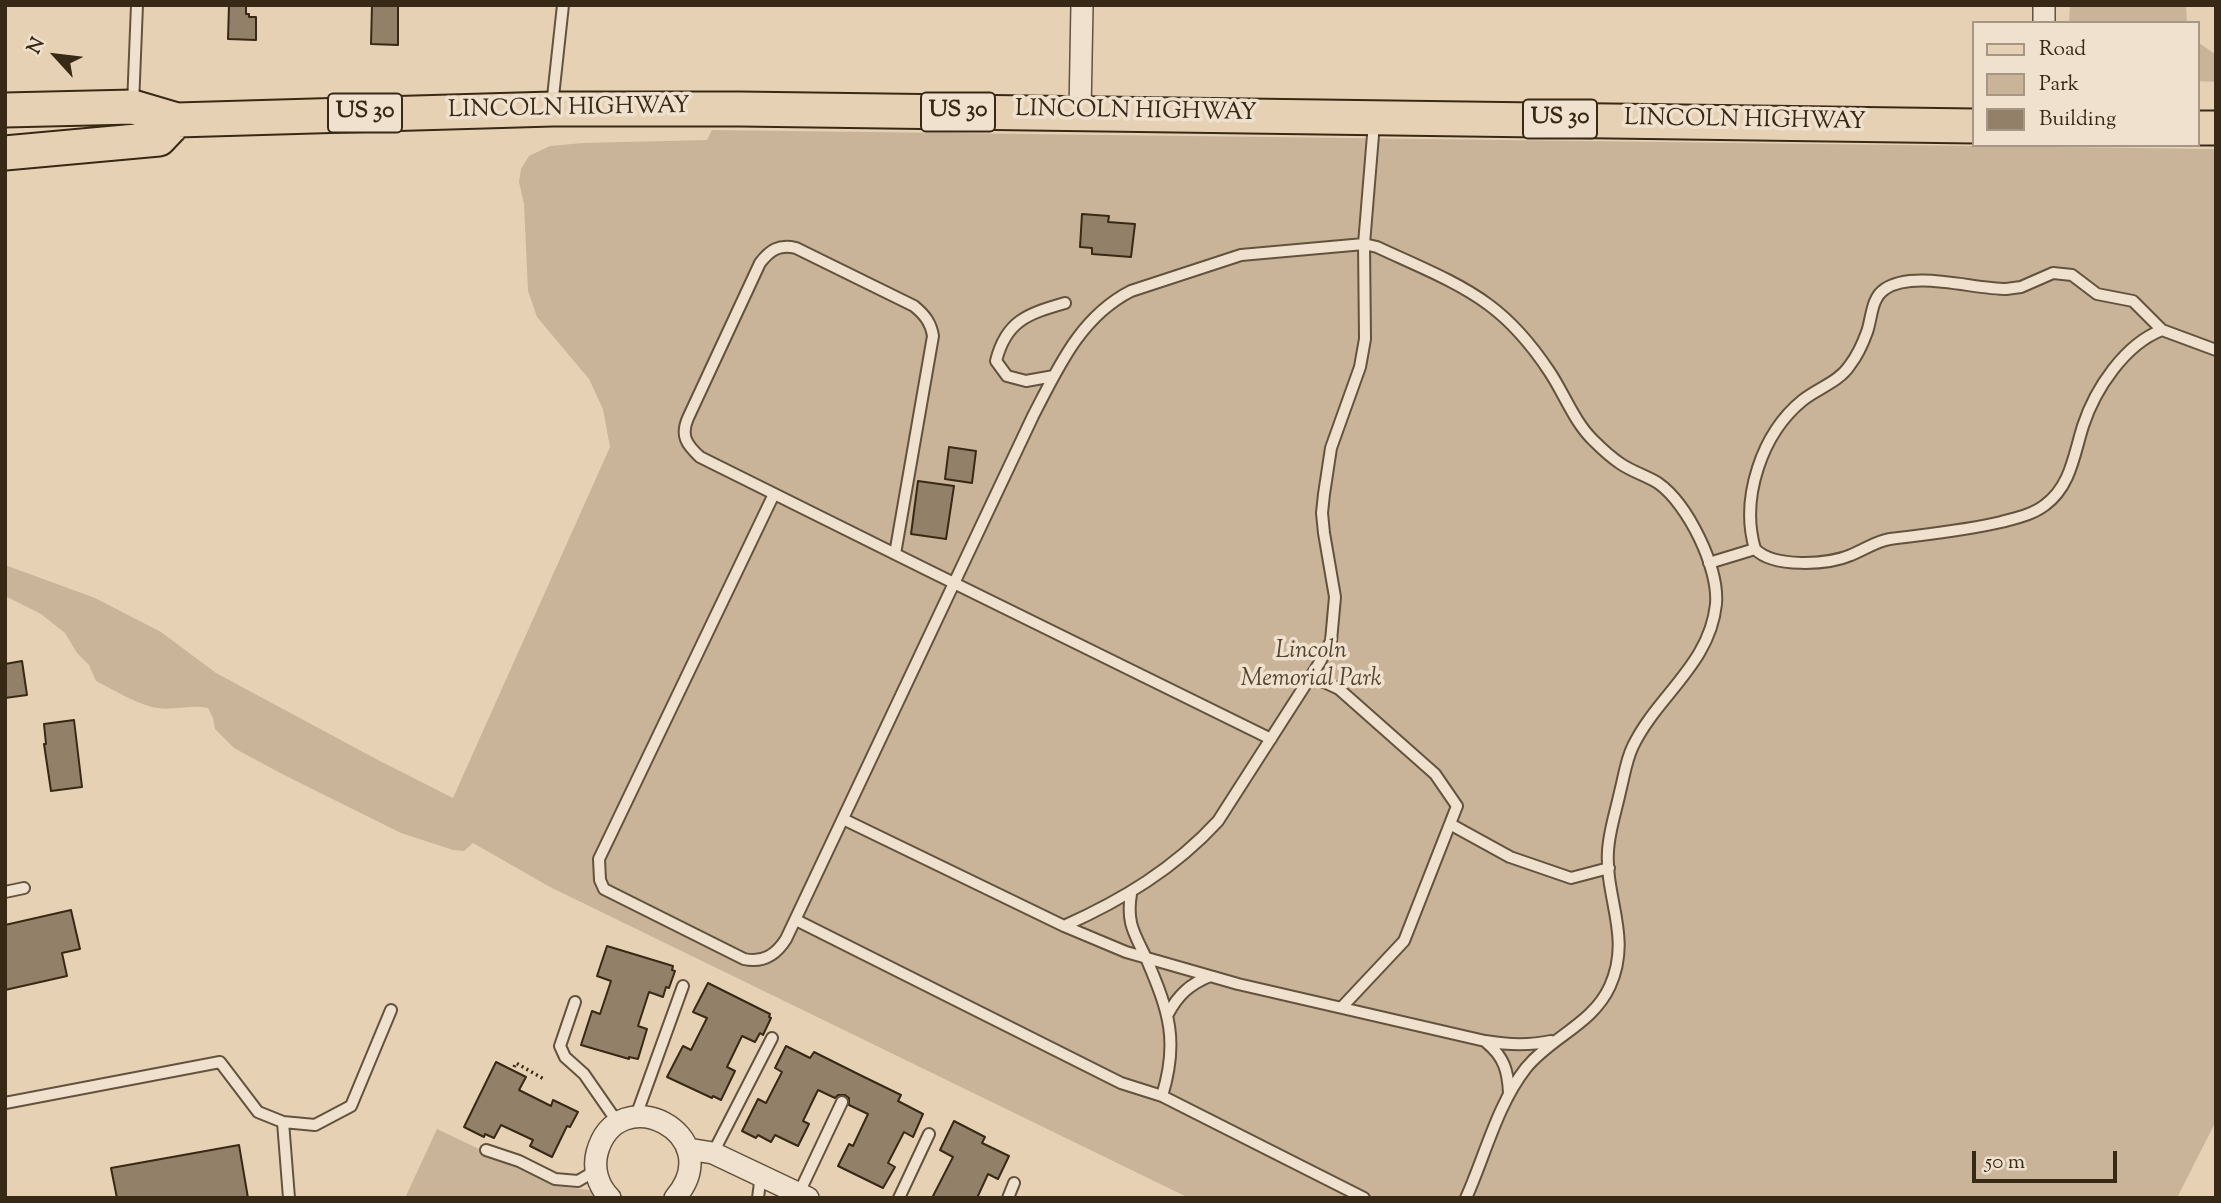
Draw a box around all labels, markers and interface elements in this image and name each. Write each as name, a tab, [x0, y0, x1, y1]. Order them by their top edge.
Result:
north arrow	[21, 21, 91, 91]
legend	[1972, 21, 2200, 147]
text: N	[21, 33, 52, 59]
text: Road	[2039, 35, 2086, 65]
text: Park	[2039, 70, 2079, 100]
road number: US 30	[921, 92, 995, 132]
street label: LINCOLN HIGHWAY	[448, 93, 690, 127]
road number: US 30	[328, 94, 402, 132]
street label: LINCOLN HIGHWAY	[1015, 96, 1257, 130]
road number: US 30	[1523, 100, 1597, 138]
street label: LINCOLN HIGHWAY	[1624, 105, 1866, 139]
text: Building	[2039, 105, 2116, 135]
park label: Lincoln Memorial Park	[1240, 639, 1382, 695]
scale bar	[1976, 1136, 2121, 1180]
text: 50 m	[1985, 1148, 2025, 1178]

